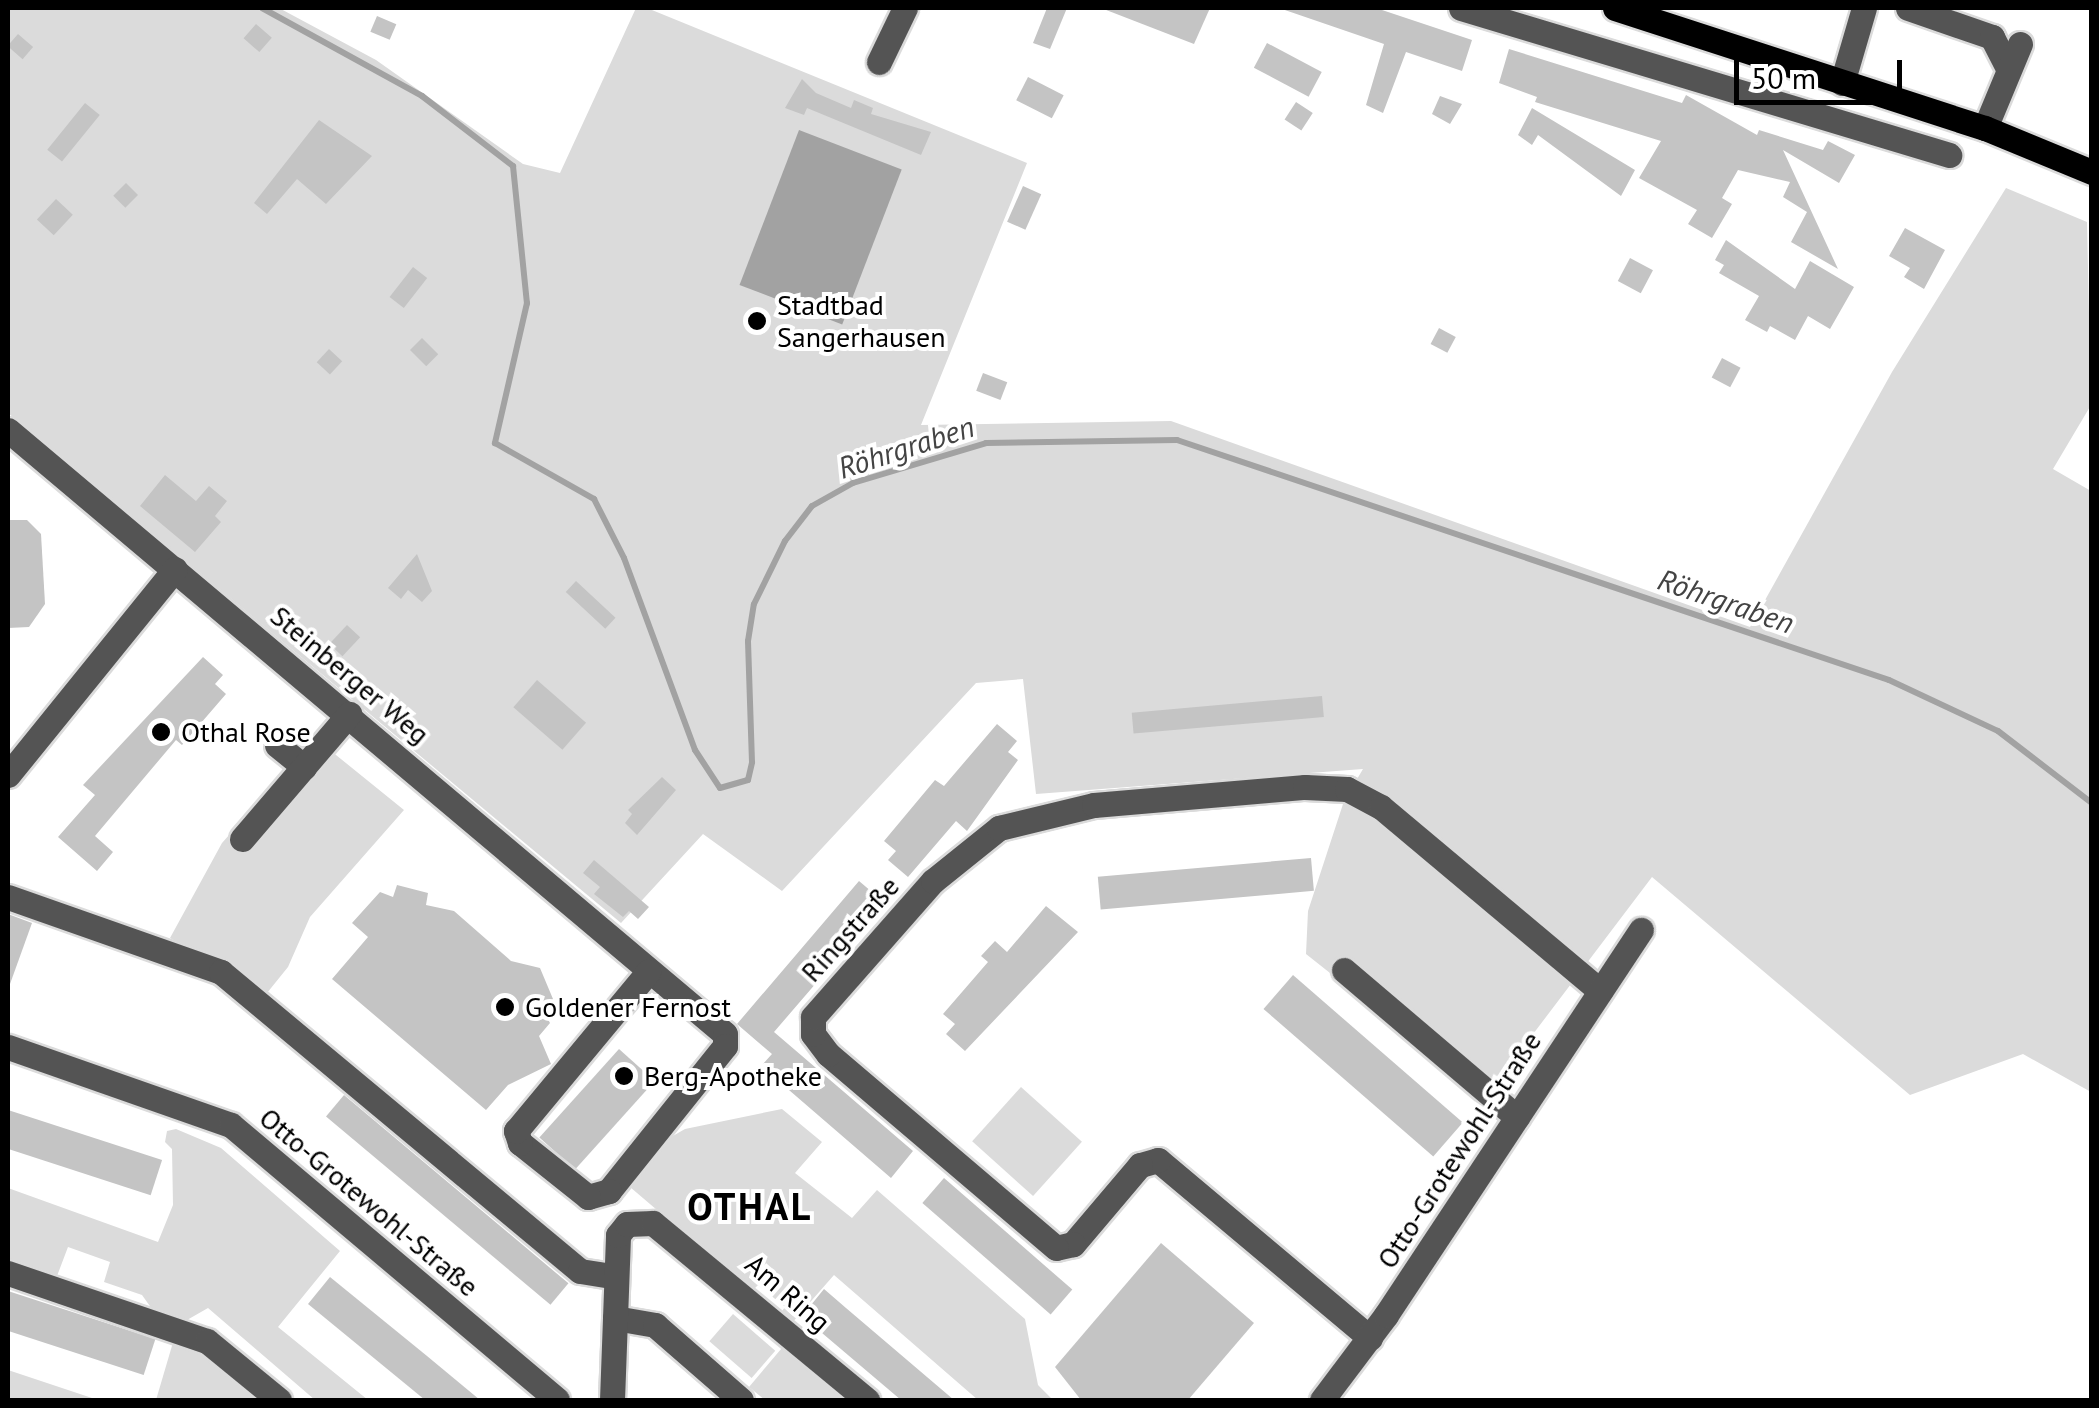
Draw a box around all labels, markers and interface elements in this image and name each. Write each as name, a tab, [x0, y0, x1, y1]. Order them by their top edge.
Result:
scale bar	[1739, 40, 1906, 102]
text: 50 m	[1751, 58, 1816, 97]
place label: Stadtbad Sangerhausen	[777, 288, 945, 354]
marker: Stadtbad Sangerhausen	[746, 310, 768, 332]
water label: Röhrgraben	[833, 408, 979, 486]
water label: Röhrgraben	[1653, 561, 1799, 641]
street label: Steinberger Weg	[264, 599, 436, 751]
place label: Othal Rose	[181, 715, 311, 749]
marker: Othal Rose	[150, 721, 172, 743]
street label: Ringstraße	[794, 869, 906, 989]
place label: Goldener Fernost	[525, 990, 731, 1024]
marker: Goldener Fernost	[494, 996, 516, 1018]
street label: Otto-Grotewohl-Straße	[1370, 1025, 1548, 1275]
place label: Berg-Apotheke	[644, 1059, 822, 1093]
marker: Berg-Apotheke	[613, 1065, 635, 1087]
street label: Otto-Grotewohl-Straße	[253, 1101, 485, 1303]
district label: OTHAL	[687, 1183, 813, 1229]
street label: Am Ring	[739, 1247, 837, 1339]

